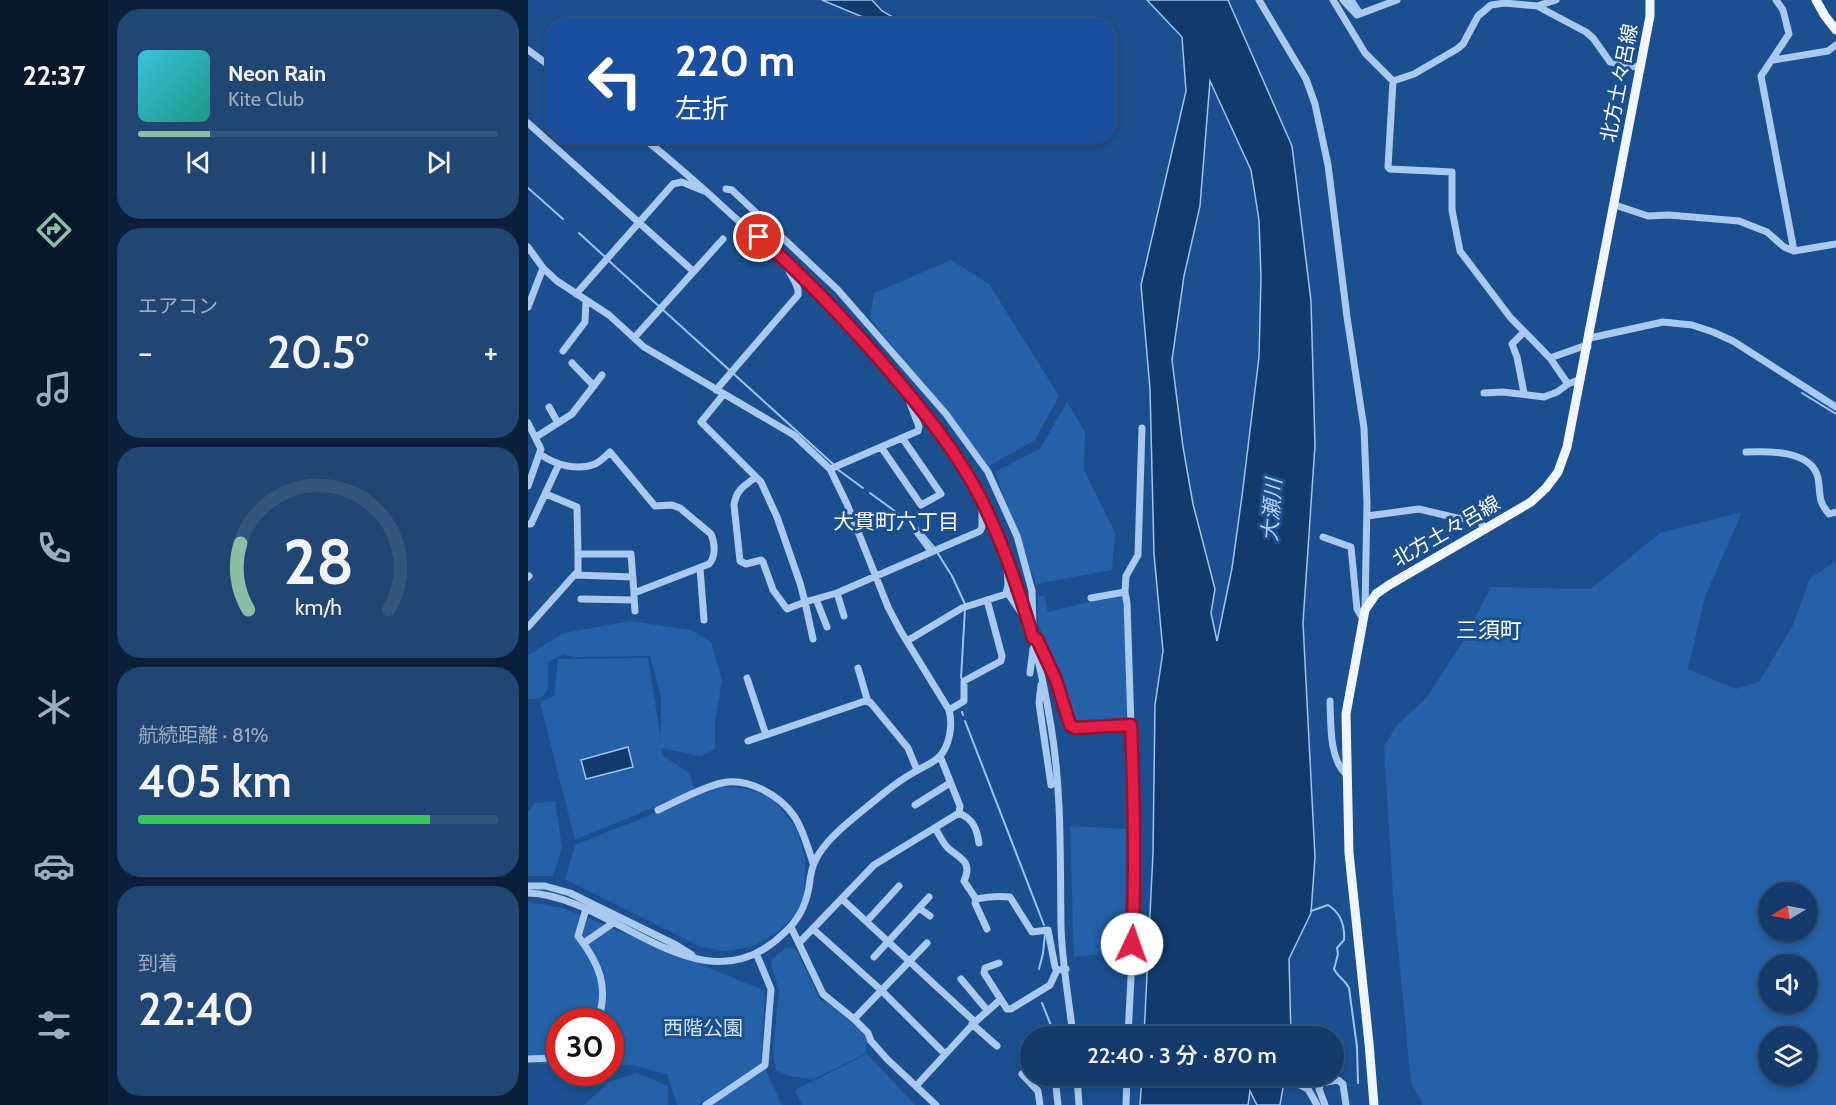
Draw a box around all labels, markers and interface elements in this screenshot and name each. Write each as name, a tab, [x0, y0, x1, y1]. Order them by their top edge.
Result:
street label: 北方土々呂線	[1596, 22, 1642, 144]
text: 220 m	[675, 35, 795, 87]
icon: left	[576, 42, 654, 120]
text: 22:37	[23, 59, 85, 92]
text: Neon Rain	[228, 60, 326, 87]
text: Kite Club	[228, 87, 304, 111]
text: 左折	[675, 92, 729, 125]
icon: previous	[182, 146, 215, 179]
icon: pause	[302, 146, 335, 179]
icon: next	[422, 146, 455, 179]
icon: directions	[33, 209, 75, 251]
pin	[733, 211, 784, 262]
icon: arrive	[742, 220, 775, 253]
text: エアコン	[138, 294, 218, 318]
text: 20.5°	[267, 325, 369, 379]
text: −	[138, 332, 153, 372]
text: +	[483, 332, 498, 372]
icon: music	[33, 368, 75, 410]
water label: 大瀬川	[1257, 476, 1286, 542]
street label: 北方土々呂線	[1388, 491, 1504, 571]
district label: 大貫町六丁目	[833, 509, 959, 534]
text: 28	[283, 524, 353, 600]
icon: phone	[33, 527, 75, 569]
text: km/h	[295, 594, 341, 620]
district label: 三須町	[1456, 617, 1522, 644]
icon: climate	[33, 686, 75, 728]
text: 航続距離 · 81%	[138, 723, 268, 747]
text: 405 km	[138, 754, 292, 808]
icon: car	[33, 845, 75, 887]
north arrow	[1758, 882, 1818, 942]
map controls	[1758, 882, 1818, 1086]
position arrow	[1100, 912, 1164, 976]
text: 到着	[138, 951, 178, 975]
button: sound	[1758, 954, 1818, 1014]
text: 22:40	[138, 982, 254, 1036]
icon: filters	[33, 1004, 75, 1046]
speed limit sign: 30	[546, 1008, 624, 1086]
park label: 西階公園	[663, 1016, 743, 1040]
button: layers	[1758, 1026, 1818, 1086]
text: 22:40 · 3 分 · 870 m	[1087, 1042, 1277, 1069]

